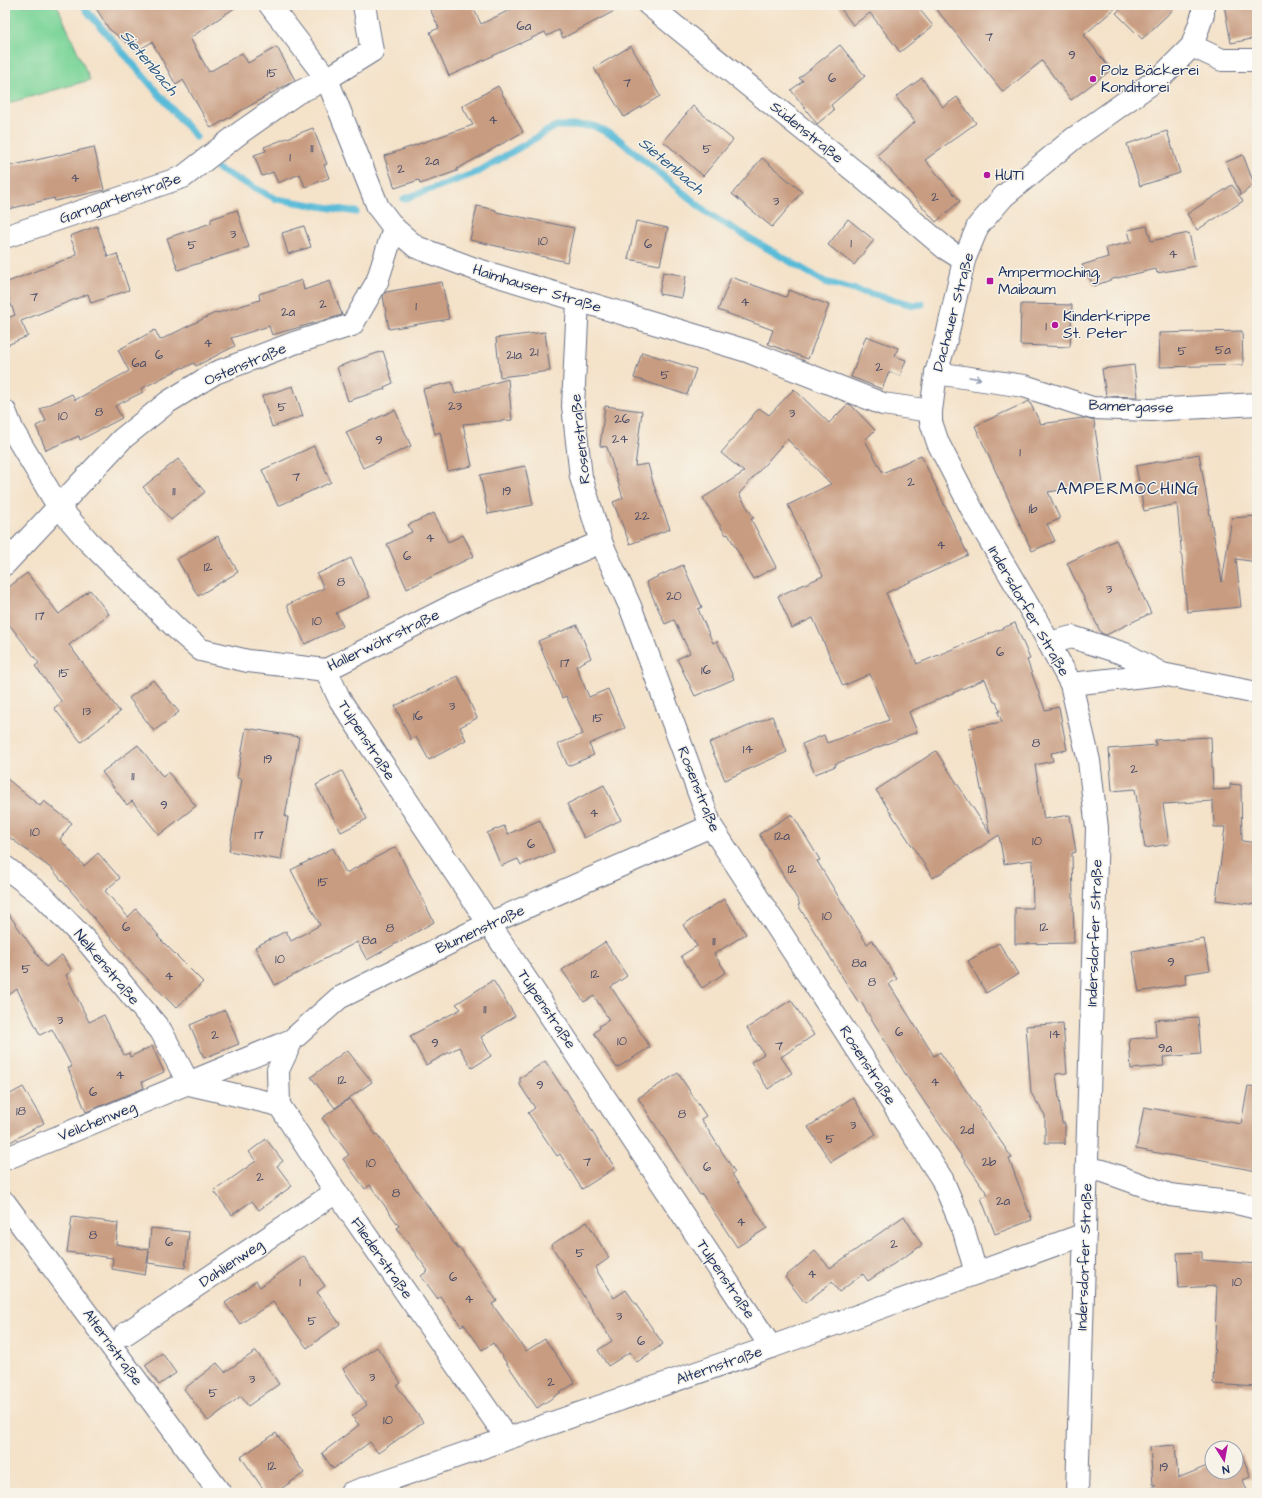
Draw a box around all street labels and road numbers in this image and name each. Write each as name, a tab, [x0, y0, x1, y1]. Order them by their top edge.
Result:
street label: Südenstraße	[766, 96, 848, 169]
street label: Garngartenstraße	[57, 168, 184, 230]
street label: Dachauer Straße	[928, 250, 979, 374]
street label: Haimhauser Straße	[470, 259, 604, 318]
street label: Ostenstraße	[201, 338, 290, 391]
street label: Rosenstraße	[565, 393, 596, 485]
street label: Bamergasse	[1088, 395, 1174, 419]
street label: Indersdorfer Straße	[983, 542, 1075, 680]
street label: Hallerwöhrstraße	[324, 604, 443, 677]
street label: Tulpenstraße	[333, 696, 400, 784]
street label: Rosenstraße	[672, 743, 725, 835]
street label: Indersdorfer Straße	[1081, 859, 1108, 1007]
street label: Blumenstraße	[432, 900, 528, 959]
street label: Nelkenstraße	[69, 925, 145, 1010]
street label: Tulpenstraße	[512, 965, 581, 1053]
street label: Rosenstraße	[834, 1022, 901, 1109]
street label: Veilchenweg	[55, 1096, 140, 1148]
street label: Indersdorfer Straße	[1071, 1183, 1098, 1331]
street label: Fliederstraße	[346, 1213, 418, 1303]
street label: Dahlienweg	[195, 1234, 268, 1293]
street label: Tulpenstraße	[691, 1235, 760, 1323]
street label: Alternstraße	[78, 1305, 148, 1390]
street label: Alternstraße	[673, 1341, 765, 1390]

